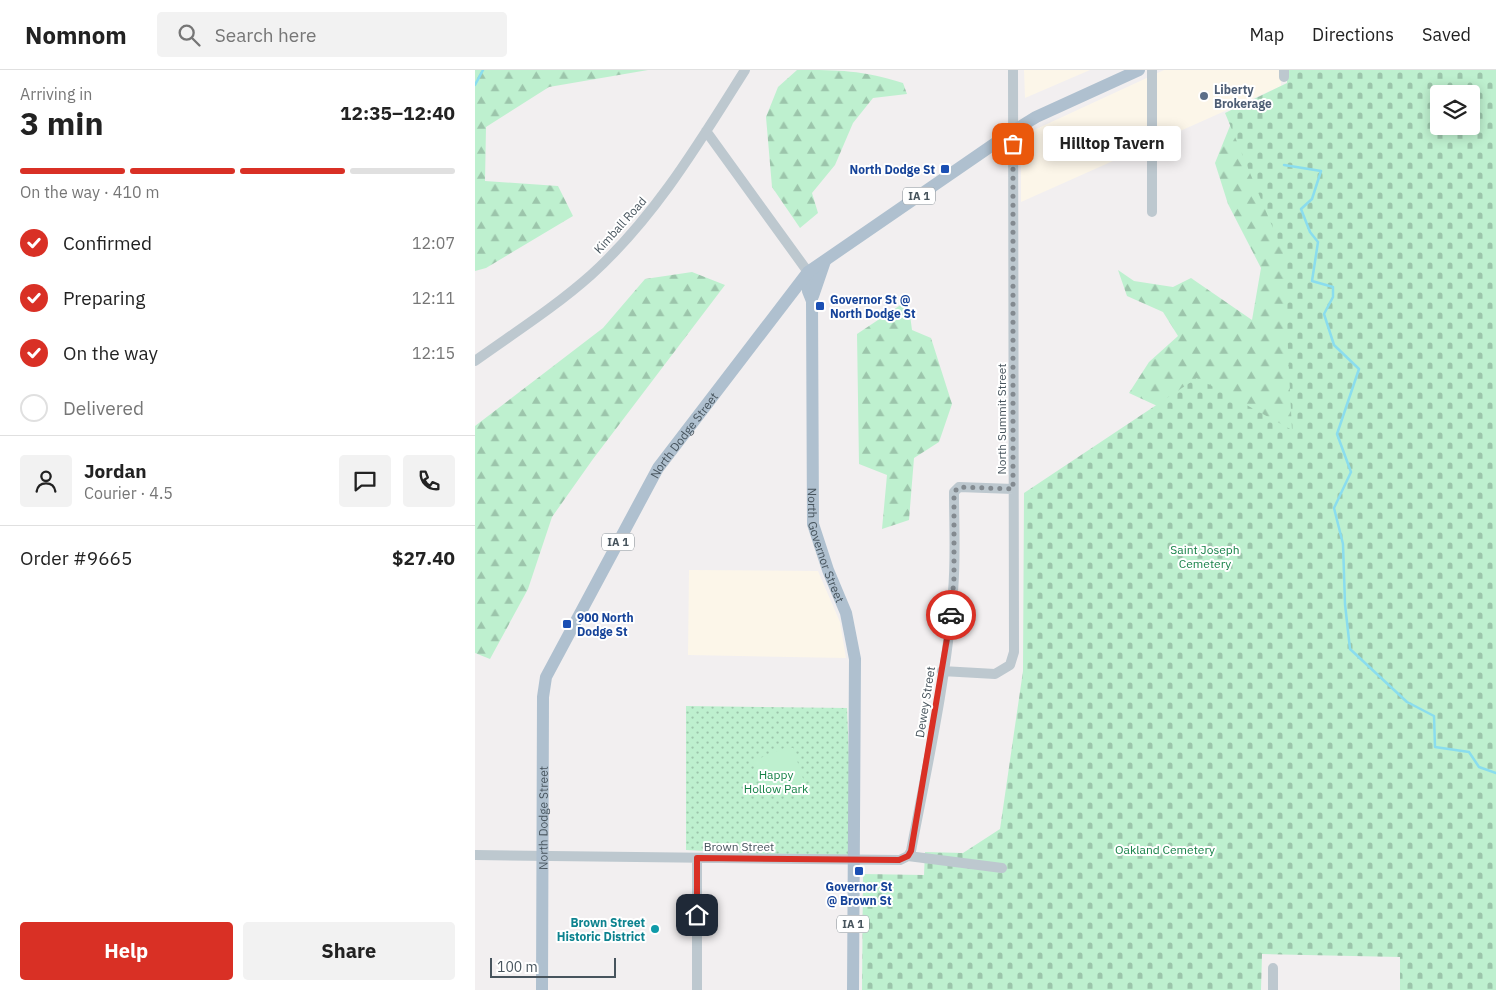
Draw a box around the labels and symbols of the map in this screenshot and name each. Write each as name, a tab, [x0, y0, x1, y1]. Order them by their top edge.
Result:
place label: Liberty Brokerage	[1214, 82, 1272, 111]
marker: Liberty Brokerage	[1198, 90, 1210, 102]
pin	[992, 123, 1034, 165]
callout: Hilltop Tavern	[1043, 126, 1181, 162]
place label: North Dodge St	[849, 162, 935, 177]
marker: North Dodge St	[939, 163, 951, 175]
road number: IA 1	[903, 188, 935, 204]
street label: Kimball Road	[591, 193, 649, 257]
place label: Governor St @ North Dodge St	[830, 292, 916, 321]
marker: Governor St @ North Dodge St	[814, 300, 826, 312]
street label: North Summit Street	[994, 363, 1009, 475]
street label: North Dodge Street	[647, 389, 721, 481]
street label: North Governor Street	[805, 488, 848, 605]
road number: IA 1	[602, 534, 634, 551]
park label: Saint Joseph Cemetery	[1170, 542, 1240, 571]
courier	[926, 590, 976, 640]
place label: 900 North Dodge St	[577, 610, 634, 639]
marker: 900 North Dodge St	[561, 618, 573, 630]
street label: Dewey Street	[912, 665, 938, 739]
street label: North Dodge Street	[535, 766, 550, 870]
park label: Happy Hollow Park	[744, 767, 809, 796]
street label: Brown Street	[704, 839, 774, 854]
park label: Oakland Cemetery	[1115, 842, 1215, 857]
marker: Governor St @ Brown St	[853, 865, 865, 877]
place label: Governor St @ Brown St	[826, 879, 893, 908]
pin	[676, 894, 718, 936]
place label: Brown Street Historic District	[557, 915, 645, 944]
road number: IA 1	[837, 916, 869, 932]
marker: Brown Street Historic District	[649, 923, 661, 935]
scale bar	[490, 955, 616, 978]

